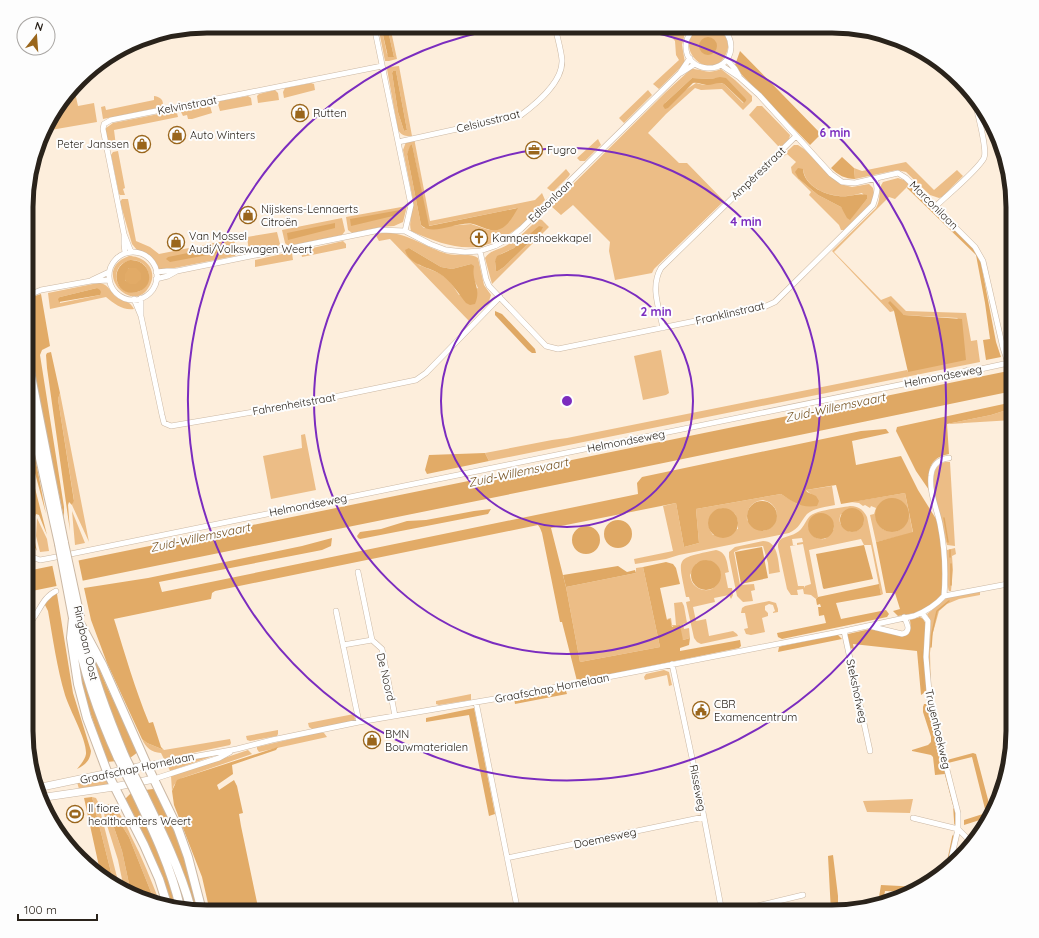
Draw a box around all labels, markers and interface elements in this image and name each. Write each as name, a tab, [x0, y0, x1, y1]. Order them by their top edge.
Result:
north arrow	[16, 16, 56, 56]
text: N	[33, 19, 45, 34]
street label: Kelvinstraat	[156, 92, 218, 118]
shop icon: Rutten	[290, 103, 310, 123]
place label: Rutten	[313, 106, 347, 120]
street label: Celsiusstraat	[455, 106, 521, 136]
shop icon: Auto Winters	[167, 125, 187, 145]
text: 6 min	[819, 125, 851, 140]
place label: Auto Winters	[190, 128, 255, 142]
shop icon: Peter Janssen	[132, 134, 152, 154]
place label: Peter Janssen	[57, 137, 129, 151]
office icon: Fugro	[524, 140, 544, 160]
place label: Fugro	[547, 143, 577, 157]
street label: Ampèrestraat	[728, 143, 788, 202]
street label: Edisonlaan	[525, 177, 575, 225]
street label: Marconilaan	[907, 178, 961, 232]
place label: Nijskens-Lennaerts Citroën	[261, 202, 358, 229]
shop icon: Nijskens-Lennaerts Citroën	[238, 205, 258, 225]
text: 4 min	[730, 214, 762, 229]
church icon: Kampershoekkapel	[469, 228, 489, 248]
place label: Van Mossel Audi/Volkswagen Weert	[189, 229, 313, 256]
place label: Kampershoekkapel	[492, 231, 591, 245]
shop icon: Van Mossel Audi/Volkswagen Weert	[166, 232, 186, 252]
street label: Franklinstraat	[694, 298, 766, 328]
text: 2 min	[640, 304, 672, 319]
street label: Helmondseweg	[903, 362, 983, 390]
water label: Zuid-Willemsvaart	[784, 389, 888, 425]
street label: Fahrenheitstraat	[251, 390, 337, 418]
centre of rings	[560, 394, 574, 408]
street label: Helmondseweg	[586, 427, 666, 455]
water label: Zuid-Willemsvaart	[467, 454, 571, 490]
street label: Helmondseweg	[268, 491, 348, 519]
water label: Zuid-Willemsvaart	[149, 519, 253, 555]
street label: Ringbaan Oost	[71, 604, 101, 682]
street label: De Noord	[374, 651, 398, 703]
street label: Stekshofweg	[843, 658, 871, 724]
street label: Graafschap Hornelaan	[494, 670, 610, 706]
street label: Truyenhoekweg	[922, 688, 954, 770]
place label: CBR Examencentrum	[714, 697, 797, 724]
public building icon: CBR Examencentrum	[691, 700, 711, 720]
place label: BMN Bouwmaterialen	[385, 727, 468, 754]
shop icon: BMN Bouwmaterialen	[362, 730, 382, 750]
street label: Graafschap Hornelaan	[79, 749, 195, 787]
street label: Risseweg	[687, 763, 709, 813]
place label: Il fiore healthcenters Weert	[88, 801, 191, 828]
sports icon: Il fiore healthcenters Weert	[65, 804, 85, 824]
street label: Doemesweg	[572, 825, 638, 851]
scale bar	[18, 896, 97, 922]
text: 100 m	[24, 902, 57, 917]

